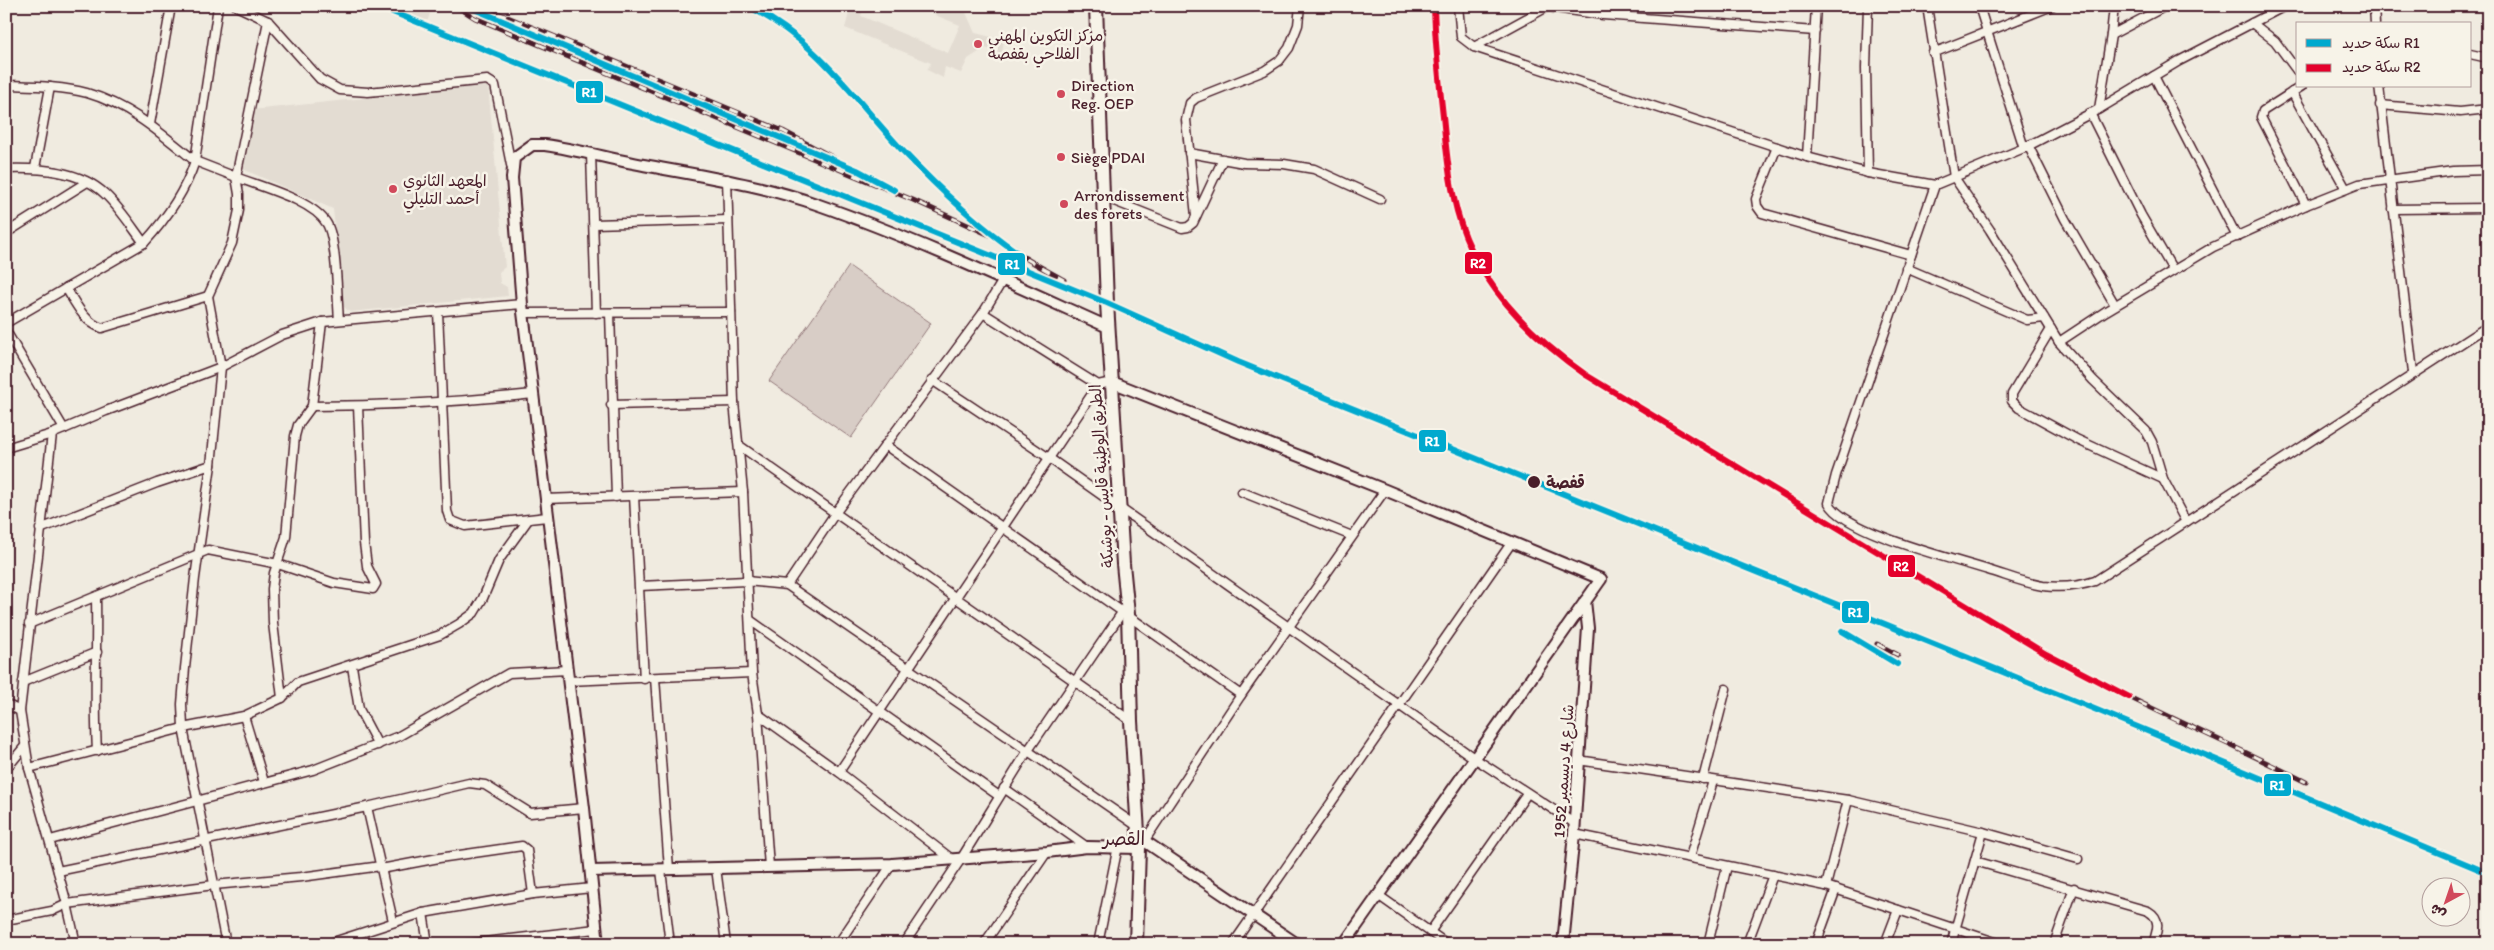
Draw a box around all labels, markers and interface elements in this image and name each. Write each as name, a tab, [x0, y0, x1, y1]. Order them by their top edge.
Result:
legend	[2296, 22, 2472, 88]
place label: مركز التكوين المهني الفلاحي بقفصة	[988, 26, 1103, 68]
text: سكة حديد R1	[2342, 34, 2420, 52]
marker: مركز التكوين المهني الفلاحي بقفصة	[972, 38, 984, 50]
text: سكة حديد R2	[2342, 58, 2421, 76]
place label: Direction Reg. OEP	[1071, 76, 1134, 113]
line badge: R1	[575, 80, 604, 104]
text: R1	[582, 84, 597, 101]
marker: Direction Reg. OEP	[1055, 88, 1067, 100]
place label: Siège PDAI	[1071, 148, 1145, 167]
marker: Siège PDAI	[1055, 151, 1067, 163]
place label: المعهد الثانوي أحمد التليلي	[403, 171, 487, 213]
marker: المعهد الثانوي أحمد التليلي	[387, 183, 399, 195]
place label: Arrondissement des forets	[1074, 186, 1184, 223]
marker: Arrondissement des forets	[1058, 198, 1070, 210]
line badge: R2	[1464, 251, 1493, 275]
line badge: R1	[997, 252, 1026, 276]
text: R2	[1470, 255, 1487, 272]
text: R1	[1005, 256, 1020, 273]
street label: الطريق الوطنية قابس - بوشبكة	[1086, 383, 1118, 568]
line badge: R1	[1418, 429, 1447, 453]
text: R1	[1425, 433, 1440, 450]
place label: قفصة	[1546, 473, 1585, 492]
marker: قفصة	[1526, 474, 1542, 490]
line badge: R2	[1887, 554, 1916, 578]
text: R2	[1893, 558, 1910, 575]
line badge: R1	[1841, 600, 1870, 624]
text: R1	[1848, 604, 1863, 621]
street label: شارع 4 ديسمبر 1952	[1549, 704, 1580, 839]
line badge: R1	[2263, 773, 2292, 797]
text: R1	[2270, 777, 2285, 794]
district label: القصر	[1101, 827, 1145, 850]
north arrow	[2422, 878, 2472, 928]
text: ش	[2427, 900, 2449, 923]

